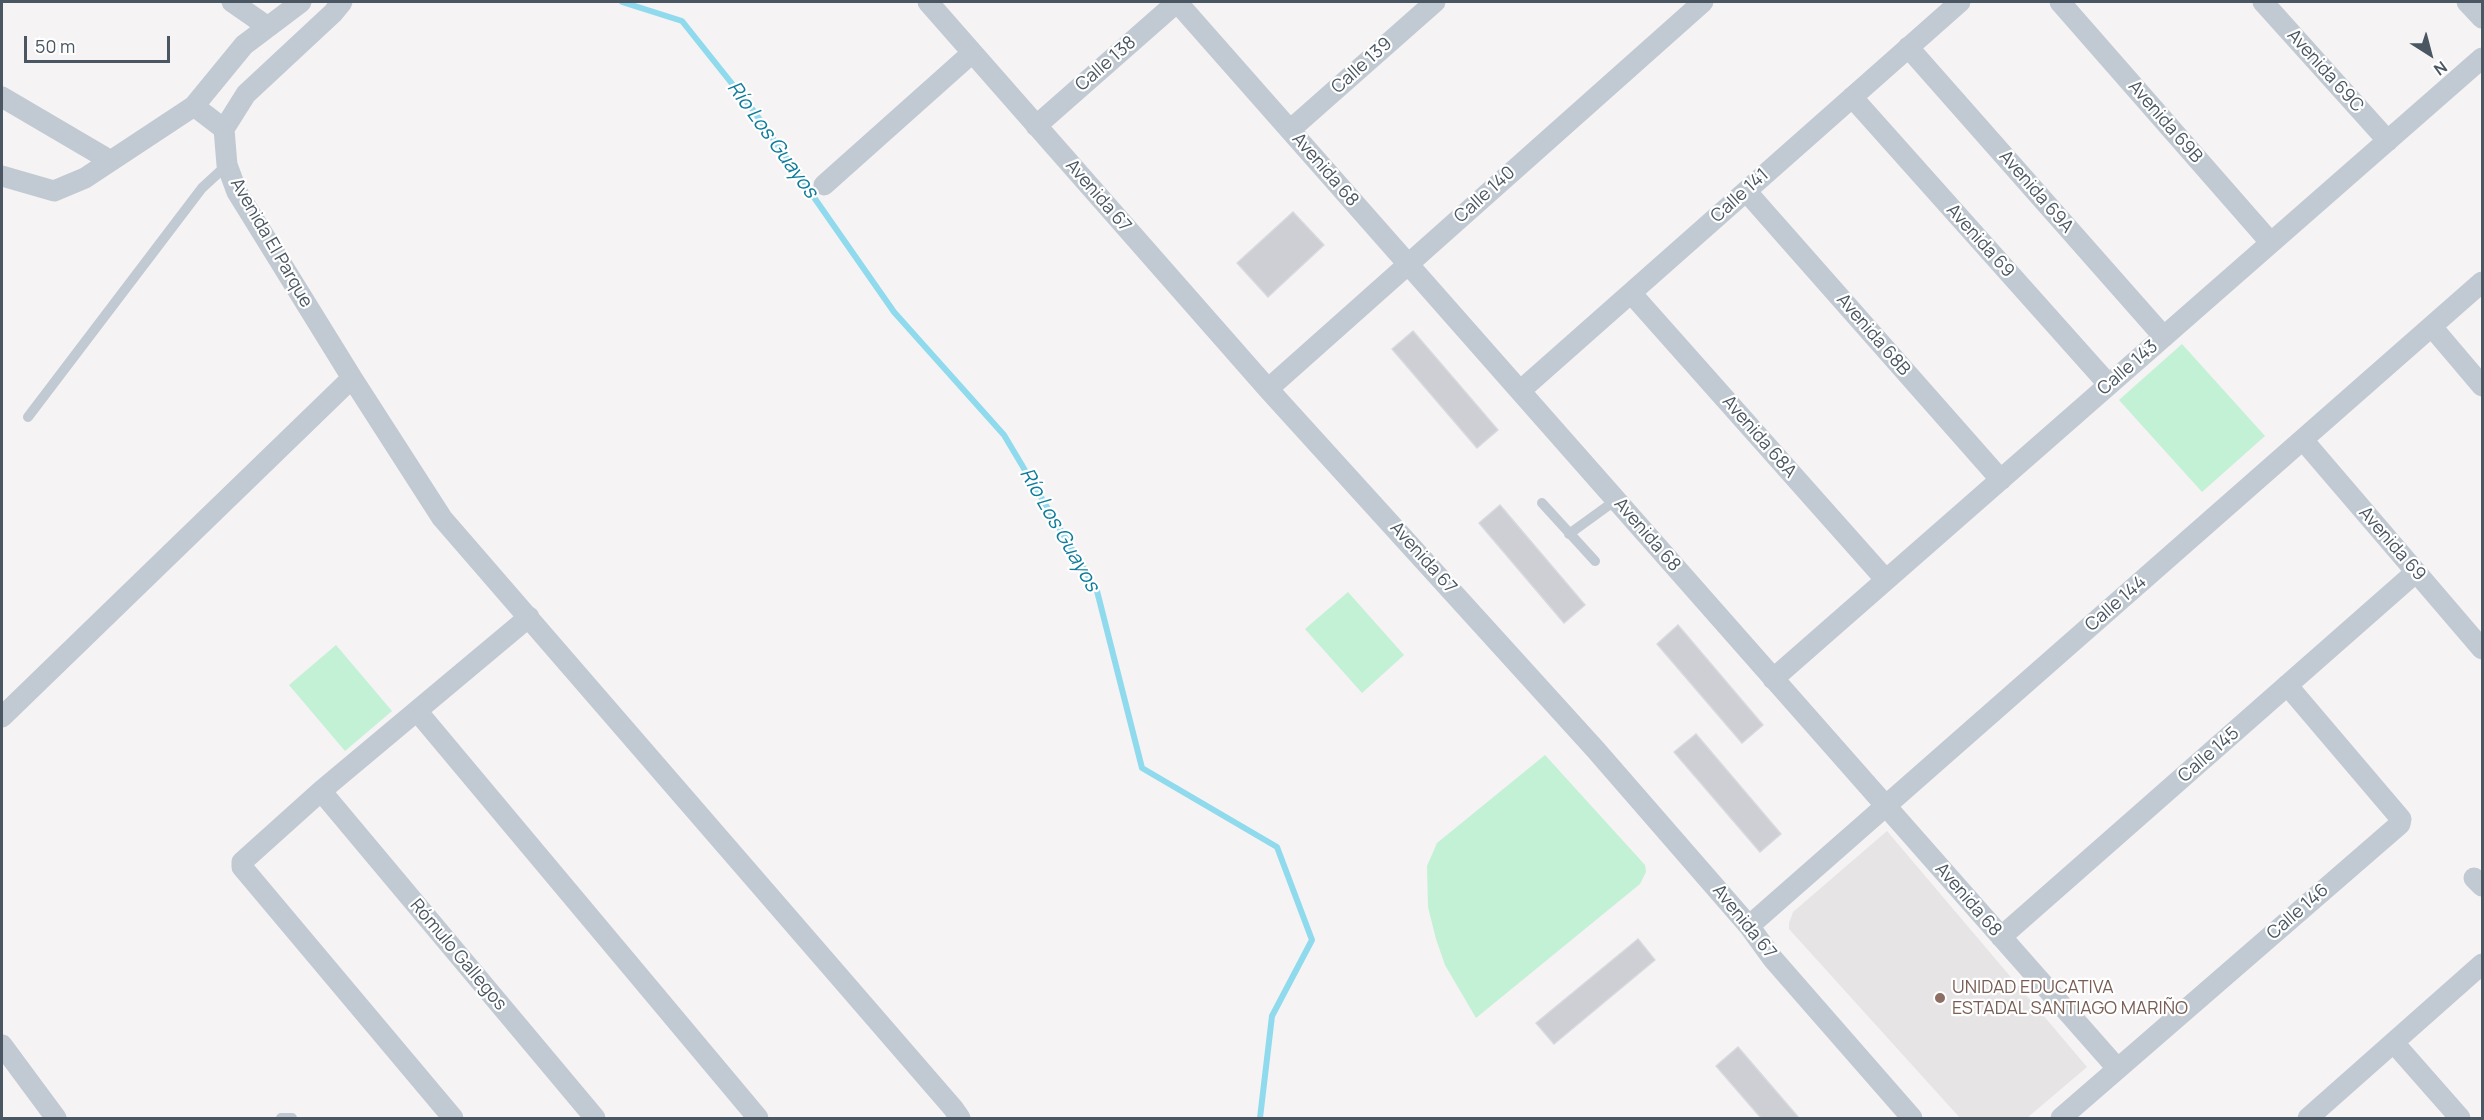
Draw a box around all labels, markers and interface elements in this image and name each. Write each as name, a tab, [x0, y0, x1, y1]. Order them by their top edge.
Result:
scale bar	[27, 24, 172, 62]
north arrow	[2400, 24, 2460, 84]
street label: Avenida 69C	[2282, 25, 2368, 117]
street label: Calle 138	[1071, 32, 1141, 96]
street label: Calle 139	[1327, 33, 1397, 99]
text: 50 m	[35, 34, 75, 58]
text: N	[2429, 56, 2452, 81]
street label: Avenida 69B	[2123, 76, 2207, 168]
water label: Río Los Guayos	[722, 77, 822, 203]
street label: Avenida 68	[1287, 129, 1363, 211]
street label: Avenida 69A	[1994, 146, 2078, 238]
street label: Avenida 67	[1061, 155, 1135, 237]
street label: Calle 140	[1450, 162, 1520, 228]
street label: Calle 141	[1707, 165, 1773, 227]
street label: Avenida El Parque	[225, 174, 317, 312]
street label: Avenida 69	[1942, 200, 2018, 282]
street label: Avenida 68B	[1832, 290, 1914, 380]
street label: Calle 143	[2093, 336, 2163, 400]
street label: Avenida 68A	[1717, 391, 1801, 483]
water label: Río Los Guayos	[1014, 464, 1104, 596]
street label: Avenida 68	[1609, 494, 1685, 576]
street label: Avenida 69	[2354, 503, 2430, 585]
street label: Avenida 67	[1385, 518, 1461, 598]
street label: Calle 144	[2081, 572, 2151, 636]
street label: Calle 145	[2174, 723, 2244, 787]
street label: Avenida 68	[1930, 859, 2006, 941]
street label: Calle 146	[2263, 880, 2333, 944]
street label: Avenida 67	[1708, 881, 1780, 963]
street label: Rómulo Gallegos	[405, 895, 511, 1015]
place label: UNIDAD EDUCATIVA ESTADAL SANTIAGO MARIÑO	[1952, 977, 2188, 1020]
marker: UNIDAD EDUCATIVA ESTADAL SANTIAGO MARIÑO	[1933, 991, 1947, 1005]

